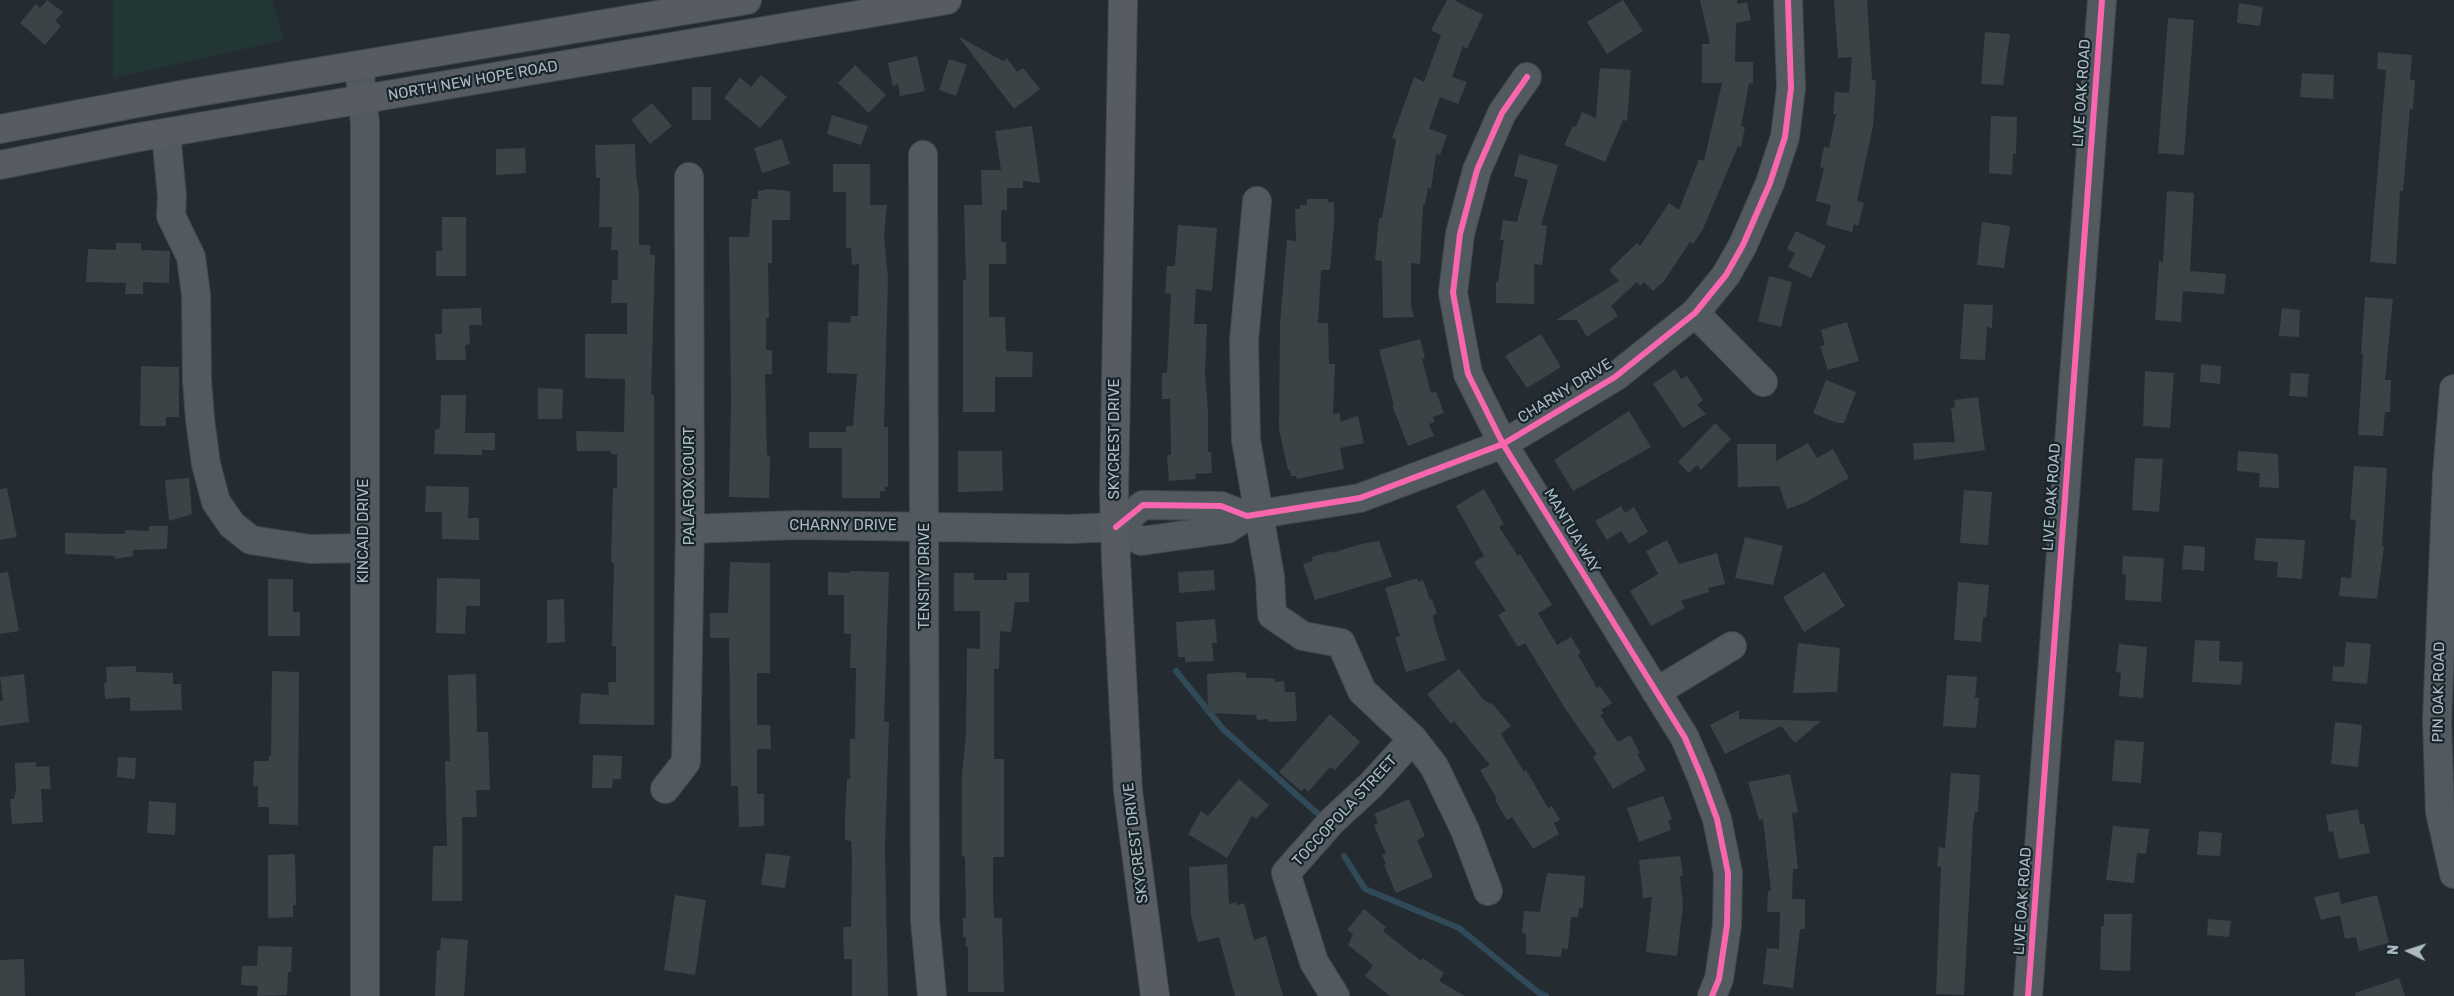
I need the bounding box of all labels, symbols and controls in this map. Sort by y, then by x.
street label: LIVE OAK ROAD [2069,39,2095,147]
street label: NORTH NEW HOPE ROAD [387,57,559,105]
street label: CHARNY DRIVE [1515,355,1615,427]
street label: SKYCREST DRIVE [1106,378,1124,500]
street label: PALAFOX COURT [681,427,699,545]
street label: LIVE OAK ROAD [2039,443,2065,551]
street label: KINCAID DRIVE [355,479,373,583]
street label: MANTUA WAY [1540,485,1604,577]
street label: CHARNY DRIVE [789,517,897,535]
street label: TENSITY DRIVE [916,523,934,629]
street label: PIN OAK ROAD [2429,642,2449,742]
street label: TOCCOPOLA STREET [1289,752,1401,870]
street label: SKYCREST DRIVE [1120,782,1152,904]
street label: LIVE OAK ROAD [2010,847,2036,955]
north arrow [2384,926,2434,976]
text: N [2385,944,2402,956]

